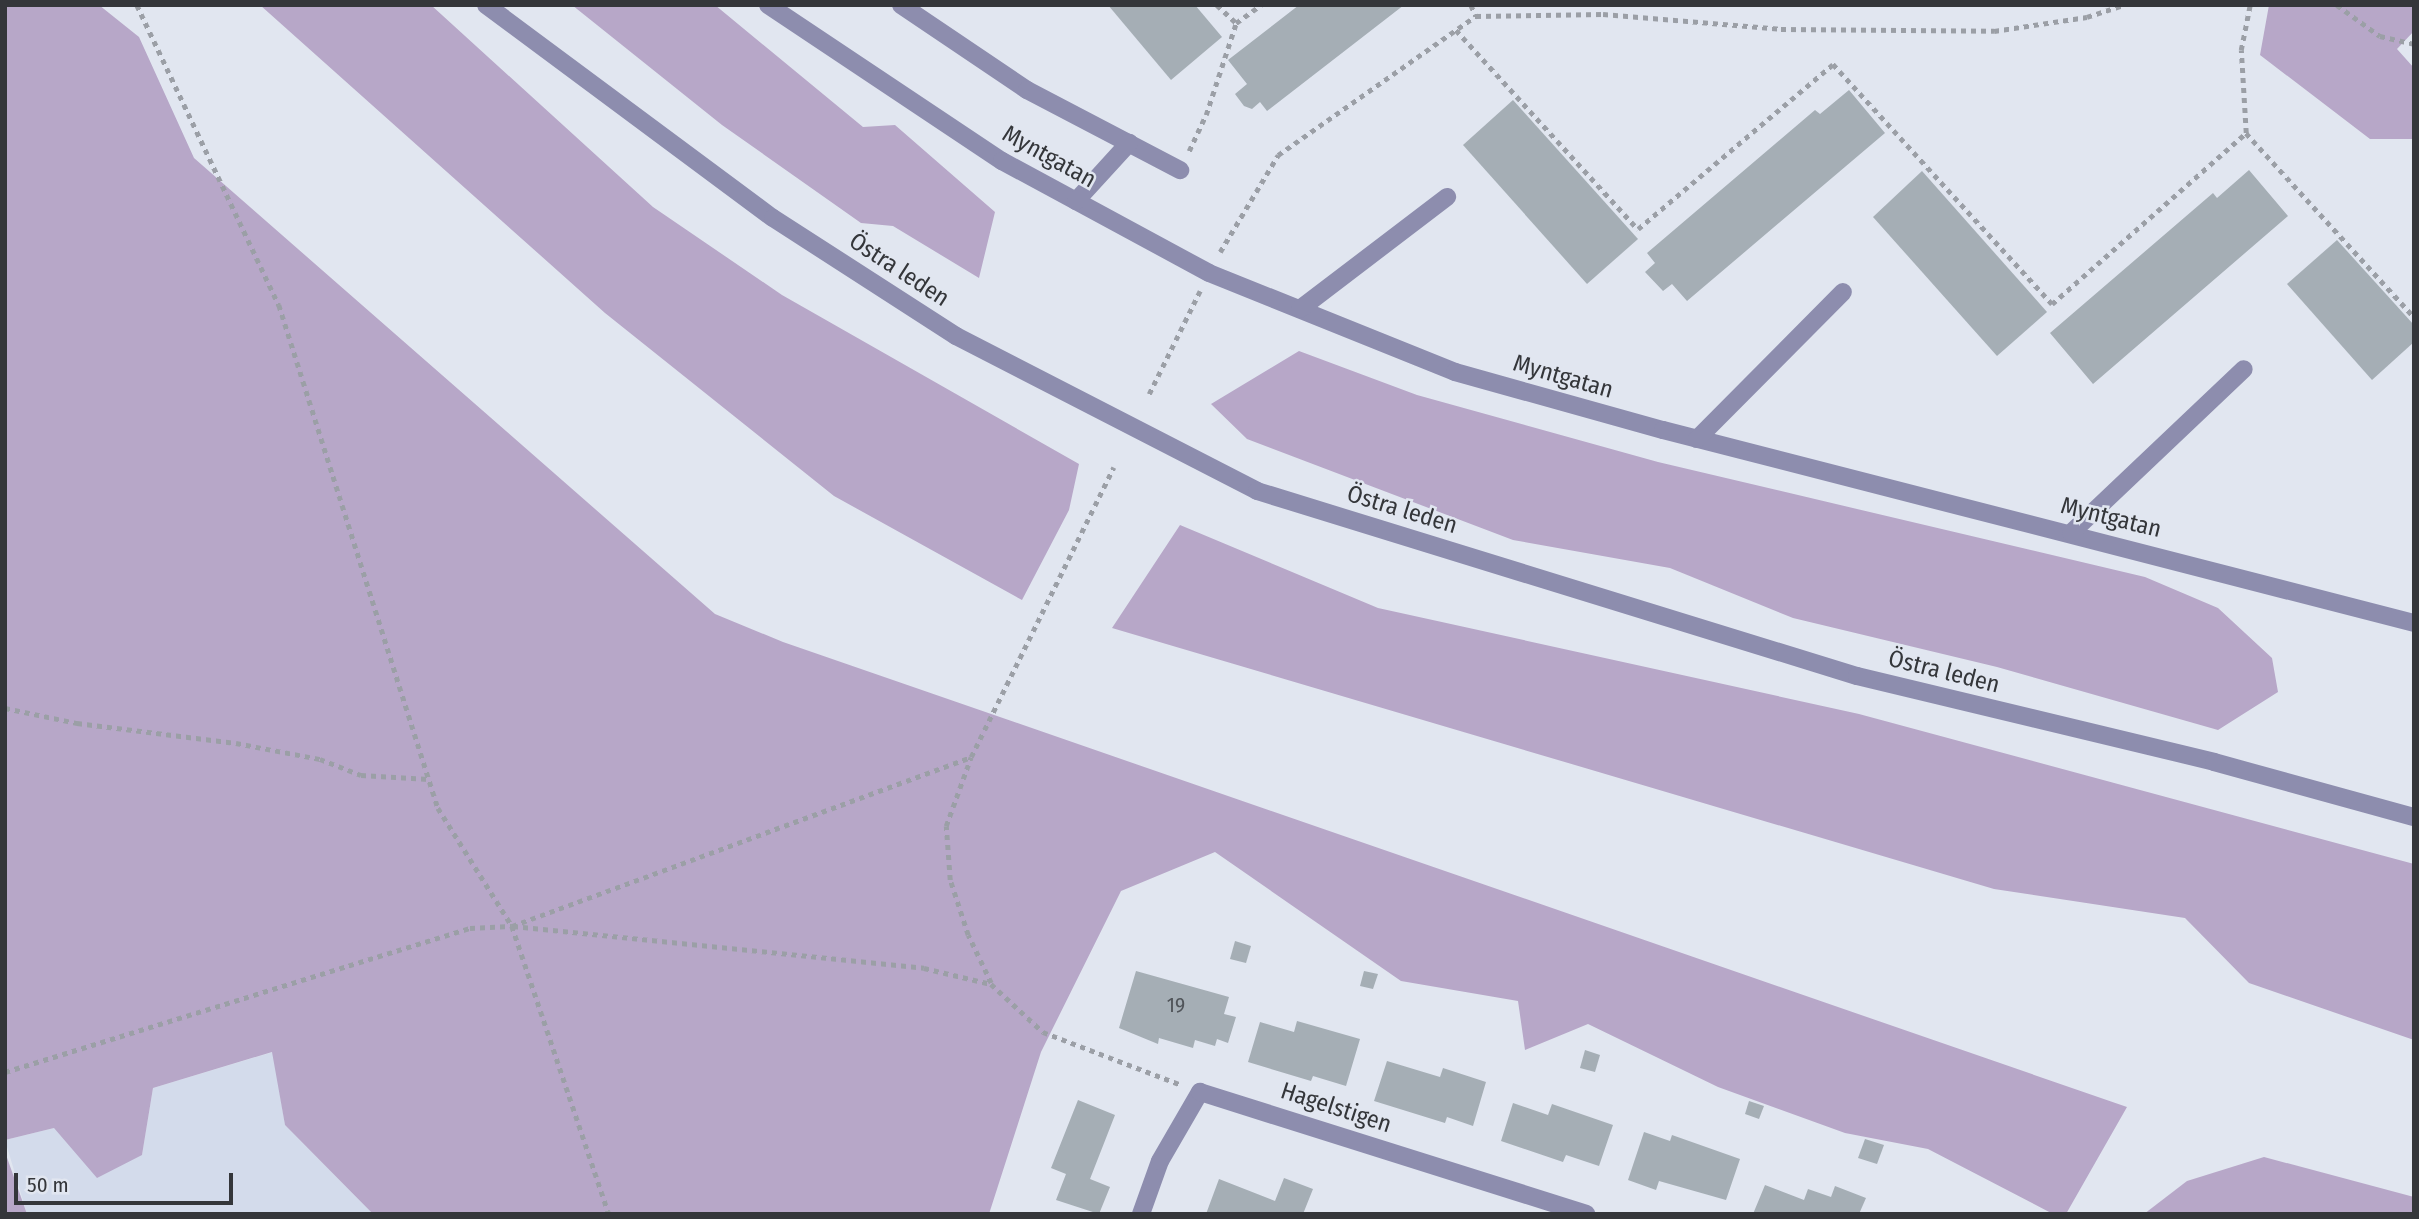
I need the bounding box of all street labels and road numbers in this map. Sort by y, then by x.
street label: Myntgatan [997,120,1101,194]
street label: Östra leden [844,227,954,313]
street label: Myntgatan [1510,349,1616,405]
street label: Östra leden [1343,480,1461,540]
street label: Myntgatan [2058,492,2164,544]
street label: Östra leden [1885,644,2003,700]
street label: Hagelstigen [1277,1077,1395,1139]

